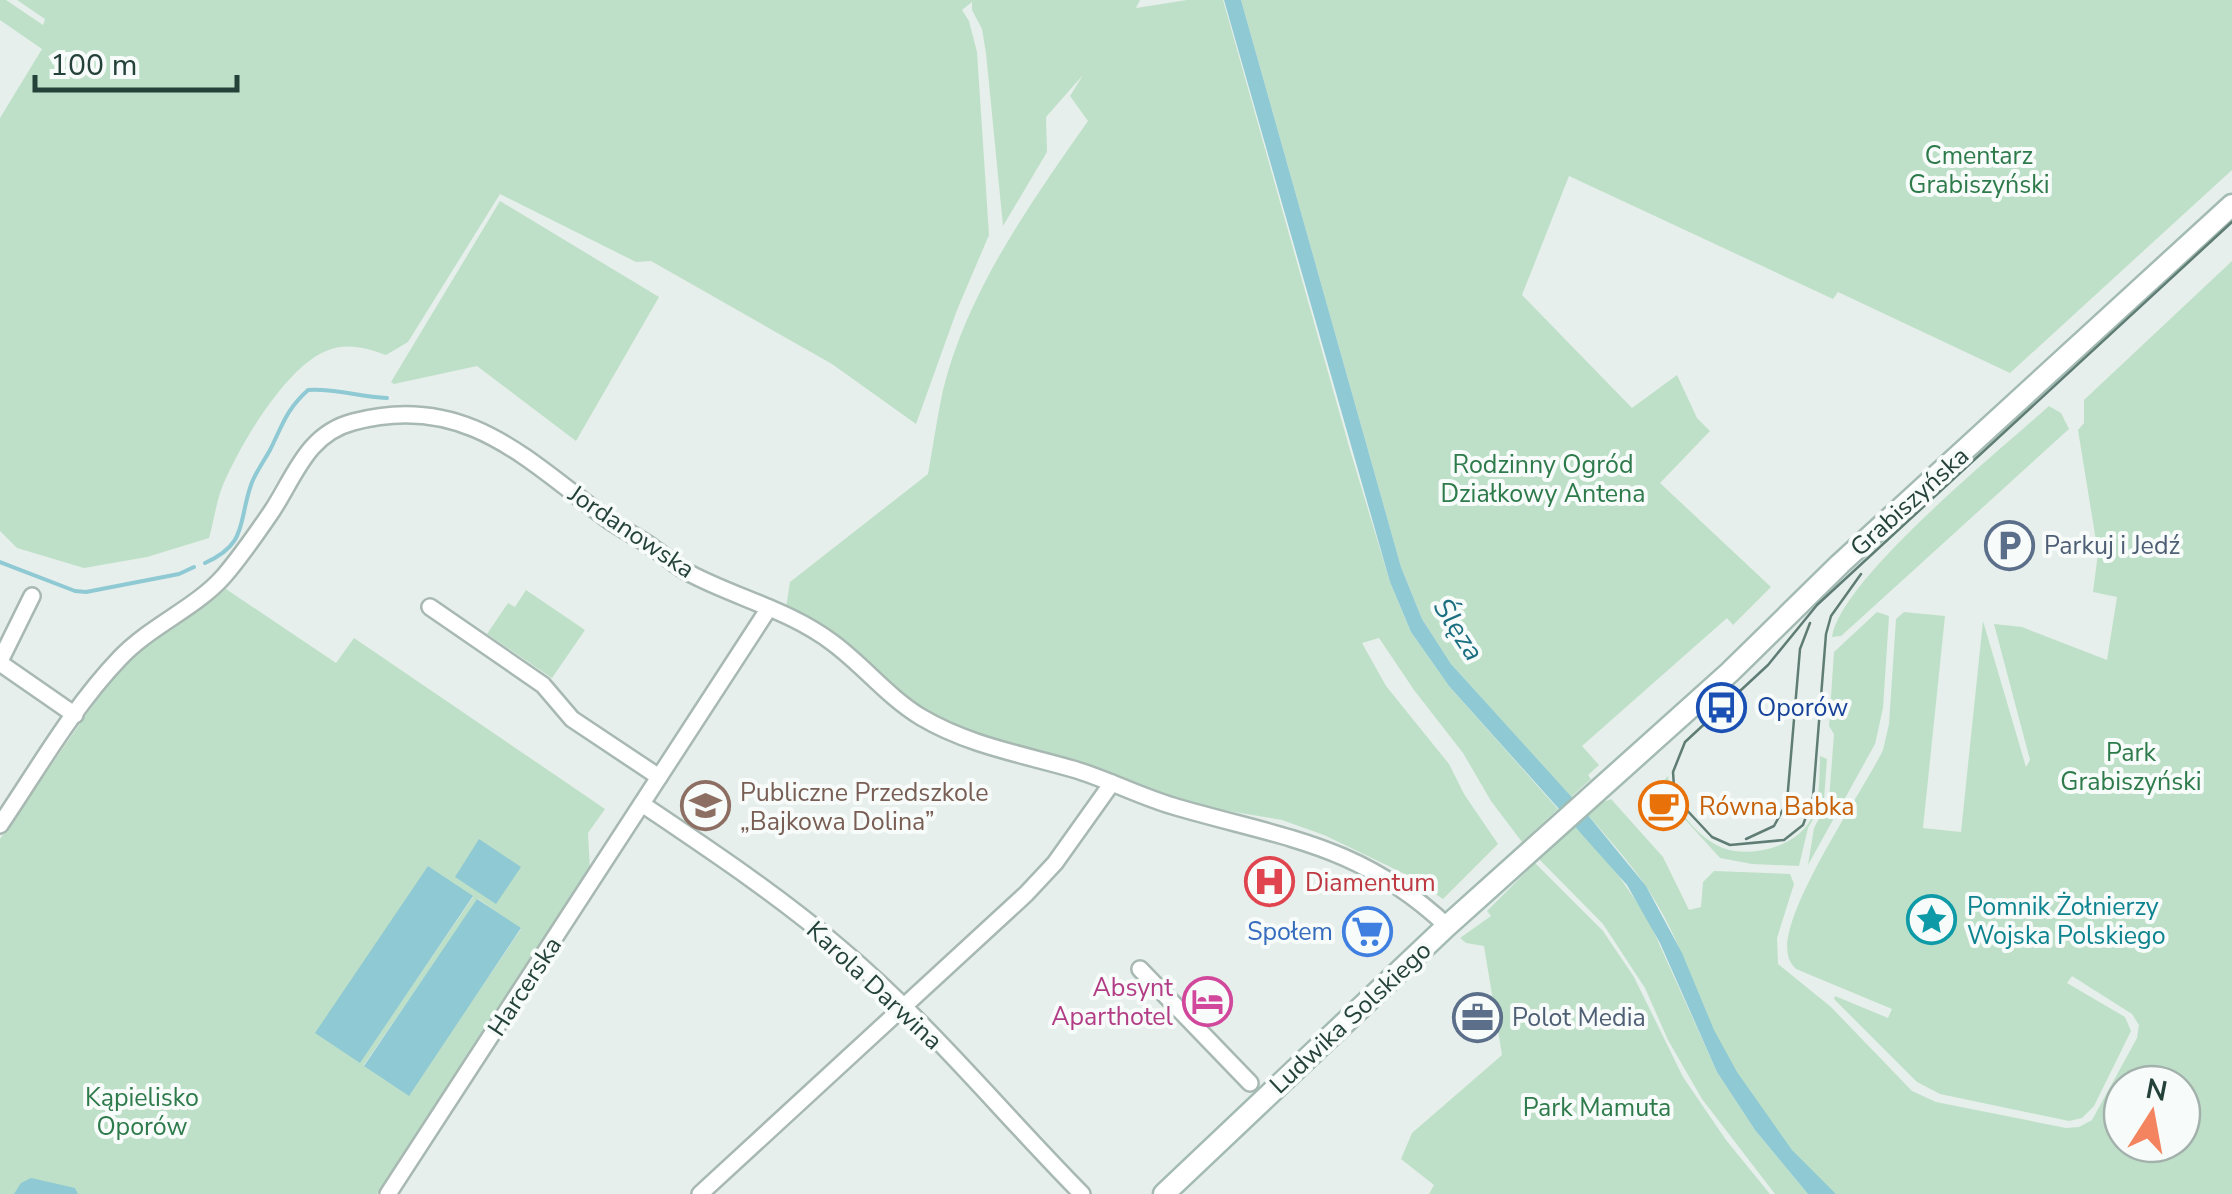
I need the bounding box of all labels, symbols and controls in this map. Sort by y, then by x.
scale bar [35,30,238,92]
text: 100 m [50,45,137,86]
park label: Cmentarz Grabiszyński [1908,139,2050,202]
street label: Grabiszyńska [1843,439,1976,564]
park label: Rodzinny Ogród Działkowy Antena [1440,448,1646,511]
street label: Jordanowska [561,477,701,586]
parking icon: Parkuj i Jedź [1983,519,2035,571]
place label: Parkuj i Jedź [2044,529,2180,563]
water label: Ślęza [1424,591,1493,668]
bus stop icon: Oporów [1696,681,1748,733]
place label: Oporów [1757,691,1848,725]
park label: Park Grabiszyński [2060,736,2202,799]
place label: Publiczne Przedszkole „Bajkowa Dolina” [740,776,988,839]
school or university icon: Publiczne Przedszkole „Bajkowa Dolina” [679,780,731,832]
cafe icon: Równa Babka [1638,780,1690,832]
place label: Równa Babka [1699,790,1854,824]
hospital icon: Diamentum [1244,856,1296,908]
place label: Diamentum [1305,866,1436,900]
place label: Pomnik Żołnierzy Wojska Polskiego [1967,890,2166,953]
place icon: Pomnik Żołnierzy Wojska Polskiego [1906,894,1958,946]
supermarket icon: Społem [1342,905,1394,957]
street label: Karola Darwina [799,914,950,1058]
place label: Społem [1247,915,1333,949]
street label: Harcerska [480,930,570,1043]
street label: Ludwika Solskiego [1262,934,1439,1102]
place label: Absynt Aparthotel [1051,971,1174,1034]
hotel icon: Absynt Aparthotel [1182,975,1234,1027]
office icon: Polot Media [1451,991,1503,1043]
place label: Polot Media [1512,1001,1646,1035]
north arrow [2102,1064,2202,1164]
text: N [2143,1070,2170,1111]
park label: Kąpielisko Oporów [85,1081,199,1144]
park label: Park Mamuta [1523,1091,1671,1125]

